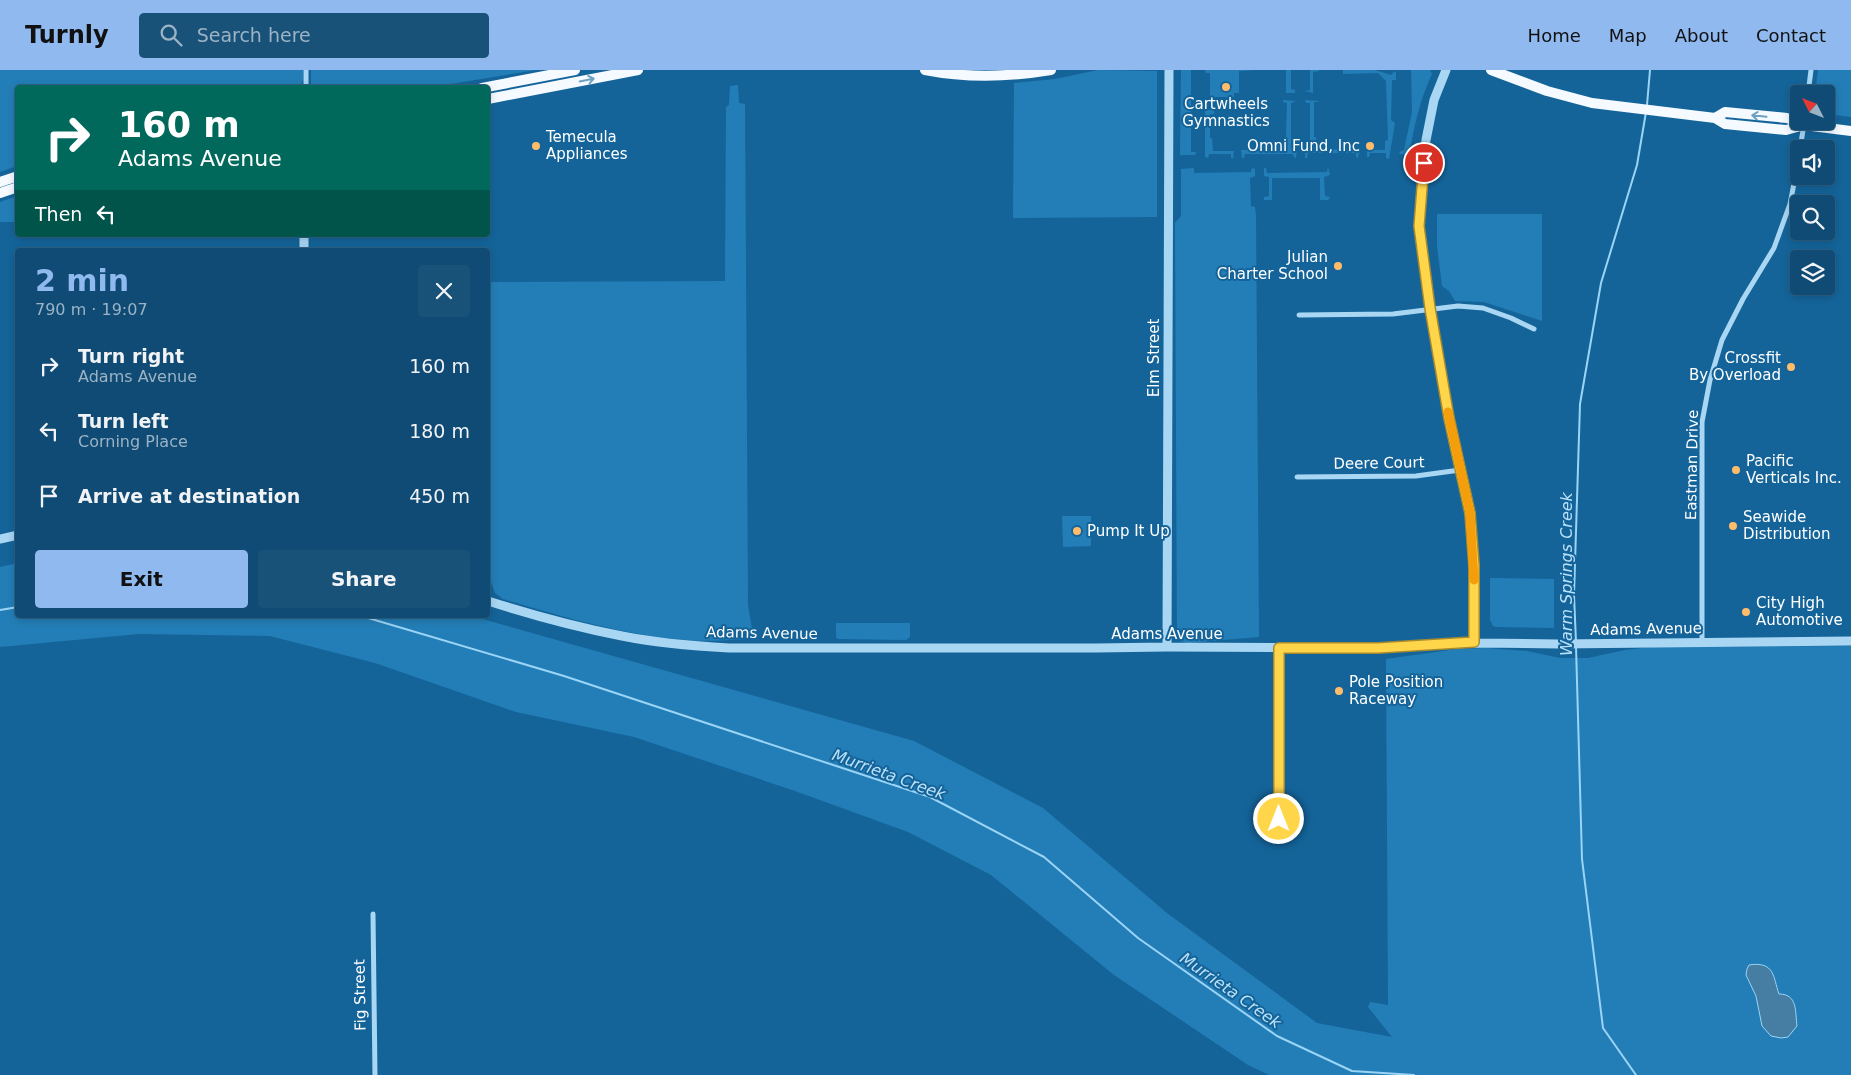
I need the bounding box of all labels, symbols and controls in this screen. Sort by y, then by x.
search box [139,13,489,58]
text: Turnly [25,21,109,49]
icon: search [157,21,185,49]
text: Search here [197,24,311,46]
text: Home [1528,25,1581,46]
text: Map [1609,25,1647,46]
text: About [1675,25,1728,46]
text: Contact [1756,25,1826,46]
one-way arrow [579,75,595,85]
marker: Cartwheels Gymnastics [1220,81,1232,93]
north arrow [1790,85,1835,130]
map controls [1790,85,1835,295]
place label: Cartwheels Gymnastics [1182,95,1270,130]
icon: right [35,105,100,170]
text: 160 m [118,105,240,145]
one-way arrow [1751,111,1767,121]
place label: Temecula Appliances [545,128,628,163]
place label: Omni Fund, Inc [1247,137,1360,155]
marker: Temecula Appliances [530,140,542,152]
marker: Omni Fund, Inc [1364,140,1376,152]
button: sound [1790,140,1835,185]
pin [1403,142,1445,184]
text: Adams Avenue [118,146,282,171]
icon: arrive [1410,149,1438,177]
button: search [1790,195,1835,240]
icon: left [92,200,120,228]
text: Then [35,203,82,225]
place label: Julian Charter School [1217,248,1328,283]
button: layers [1790,250,1835,295]
marker: Julian Charter School [1332,260,1344,272]
text: 2 min [35,263,129,298]
button: close [418,265,470,317]
text: 790 m · 19:07 [35,300,148,319]
street label: Elm Street [1145,319,1163,397]
text: Turn right [78,345,184,367]
place label: Crossfit By Overload [1689,349,1781,384]
icon: right [35,352,63,380]
text: 160 m [409,355,470,377]
marker: Crossfit By Overload [1785,361,1797,373]
text: Adams Avenue [78,367,197,386]
text: Turn left [78,410,169,432]
street label: Eastman Drive [1682,410,1702,520]
icon: left [35,417,63,445]
text: 180 m [409,420,470,442]
text: Corning Place [78,432,188,451]
place label: Pacific Verticals Inc. [1746,452,1842,487]
street label: Deere Court [1333,453,1425,473]
marker: Pacific Verticals Inc. [1730,464,1742,476]
icon: arrive [35,482,63,510]
text: Arrive at destination [78,485,300,507]
text: 450 m [409,485,470,507]
water label: Warm Springs Creek [1557,491,1576,656]
place label: Seawide Distribution [1743,508,1831,543]
marker: Seawide Distribution [1727,520,1739,532]
place label: Pump It Up [1087,522,1170,540]
marker: Pump It Up [1071,525,1083,537]
button: Exit [35,550,248,608]
button: Share [258,550,470,608]
place label: City High Automotive [1756,594,1843,629]
marker: City High Automotive [1740,606,1752,618]
street label: Adams Avenue [1590,619,1702,639]
street label: Adams Avenue [706,623,818,643]
street label: Adams Avenue [1111,625,1223,643]
place label: Pole Position Raceway [1349,673,1443,708]
marker: Pole Position Raceway [1333,685,1345,697]
water label: Murrieta Creek [830,745,949,804]
position arrow [1252,792,1304,844]
water label: Murrieta Creek [1176,948,1286,1033]
street label: Fig Street [350,959,370,1031]

